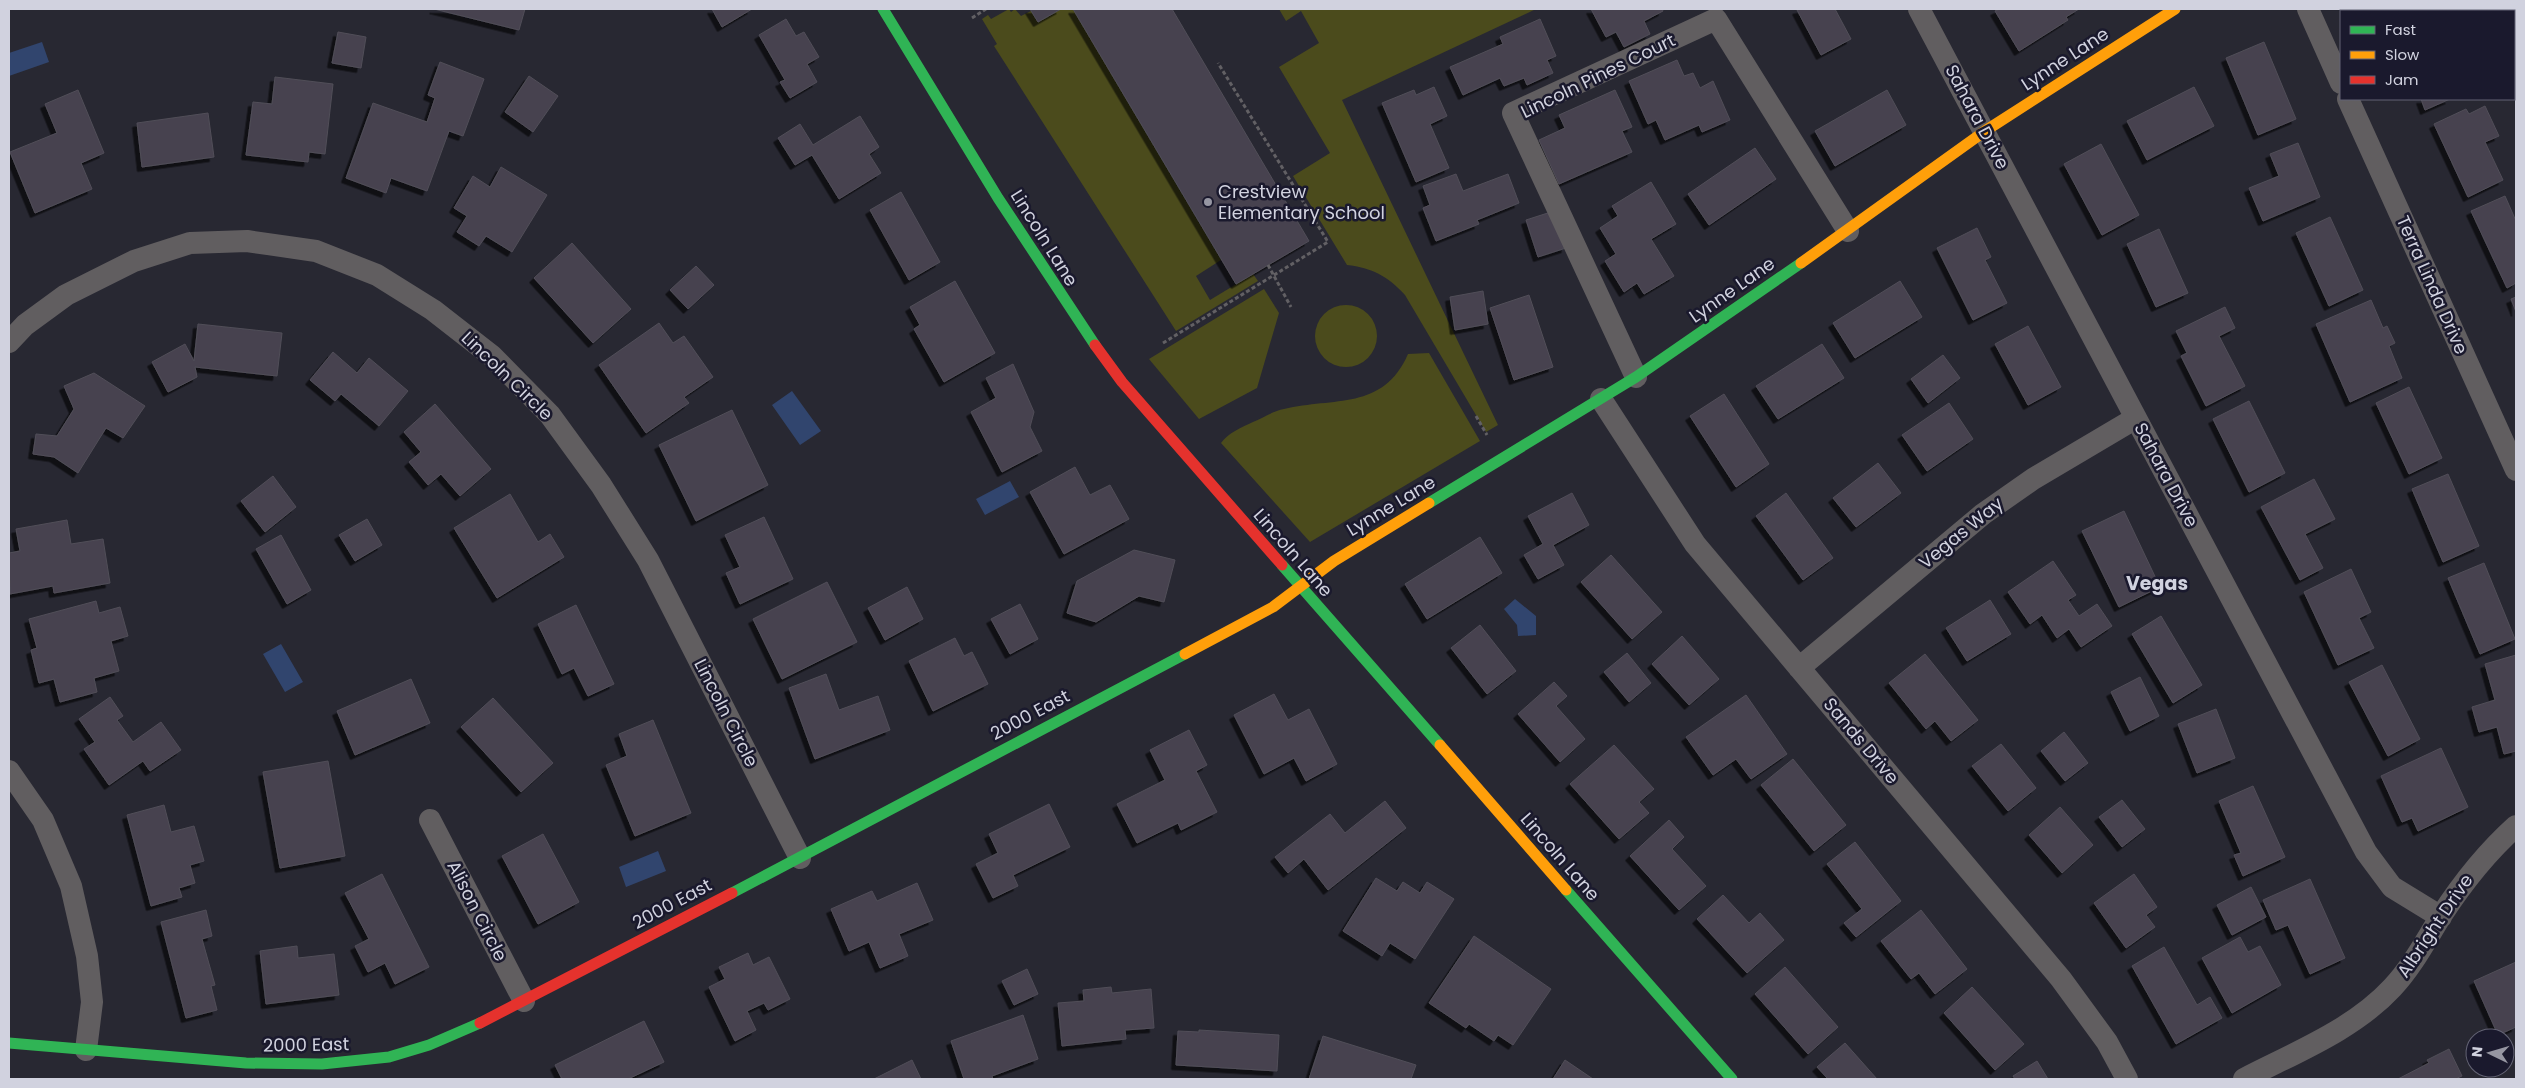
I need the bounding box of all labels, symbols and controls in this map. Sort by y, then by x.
legend [2340,10,2515,100]
text: Fast [2385,19,2416,40]
street label: Lynne Lane [2016,21,2113,96]
street label: Lincoln Pines Court [1516,27,1679,124]
text: Slow [2385,44,2420,65]
street label: Sahara Drive [1939,60,2016,174]
text: Jam [2385,69,2419,90]
place label: Crestview Elementary School [1218,179,1385,225]
street label: Lincoln Lane [1005,185,1084,291]
marker: Crestview Elementary School [1202,196,1214,208]
street label: Terra Linda Drive [2391,212,2474,358]
street label: Lynne Lane [1684,251,1780,328]
street label: Lincoln Circle [456,325,559,426]
street label: Sahara Drive [2128,418,2205,532]
street label: Lynne Lane [1342,469,1440,542]
street label: Vegas Way [1913,491,2008,574]
street label: Lincoln Lane [1248,503,1339,602]
district label: Vegas [2126,570,2188,597]
street label: Lincoln Circle [688,654,764,771]
street label: 2000 East [986,683,1074,746]
street label: Sands Drive [1818,692,1905,789]
street label: Lincoln Lane [1515,807,1606,906]
street label: Alison Circle [441,856,514,965]
street label: Albright Drive [2391,869,2479,982]
street label: 2000 East [628,872,716,935]
north arrow [2465,1028,2515,1078]
street label: 2000 East [263,1031,349,1058]
text: N [2467,1046,2487,1058]

